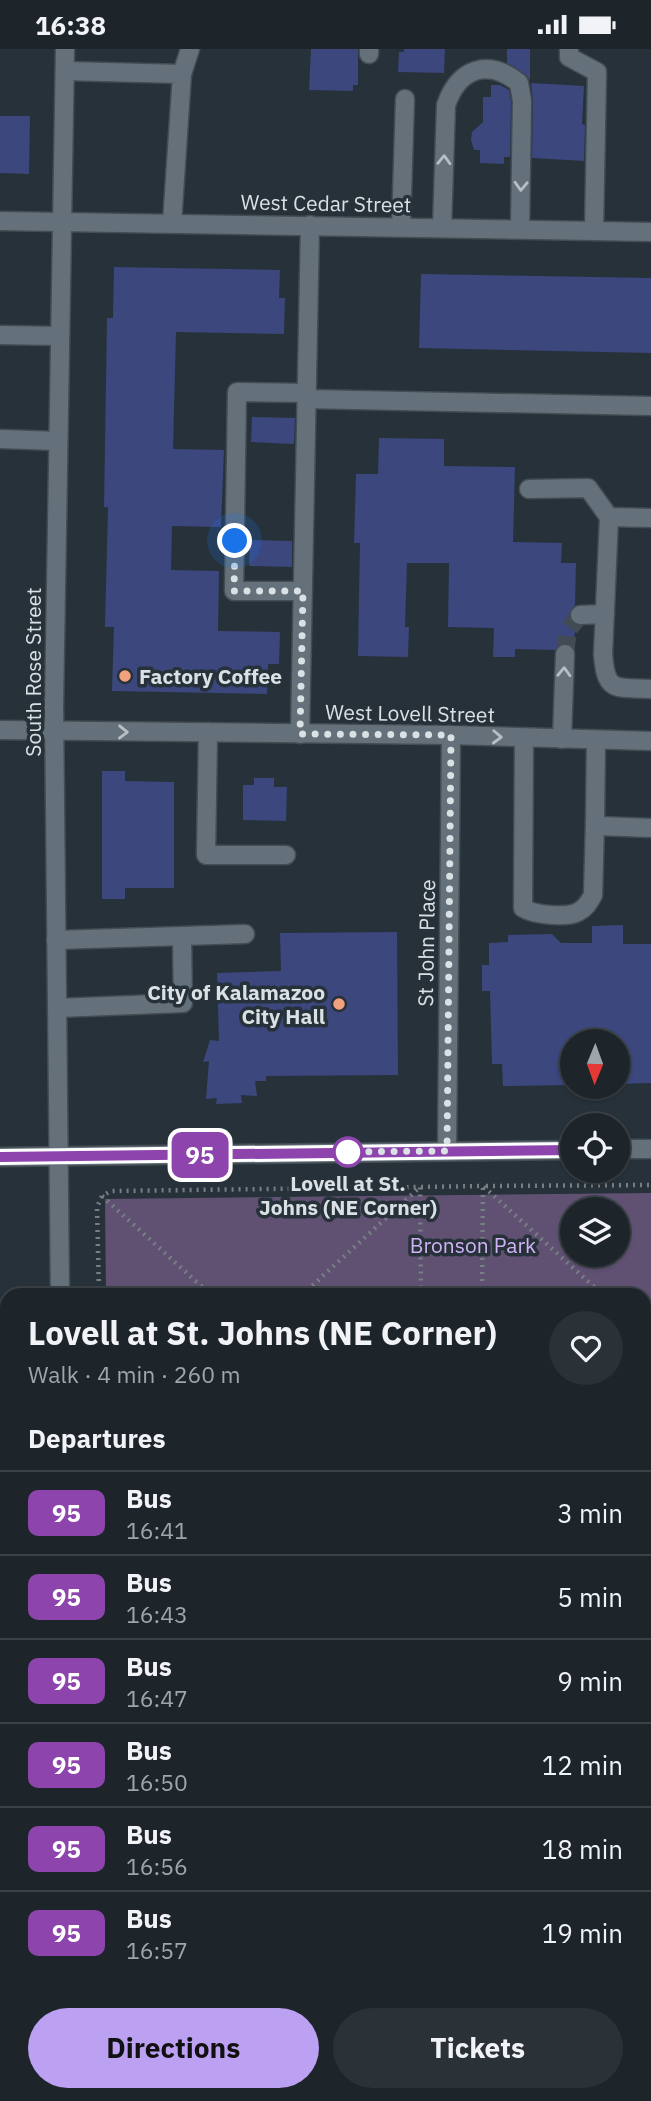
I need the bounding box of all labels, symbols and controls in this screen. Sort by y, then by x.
text: 16:38 [35,8,106,42]
one-way arrow [437,154,452,165]
one-way arrow [513,180,528,191]
street label: West Cedar Street [240,188,412,218]
your location [217,523,252,558]
street label: South Rose Street [19,587,47,757]
place label: Factory Coffee [139,662,282,690]
one-way arrow [557,666,572,677]
marker: Factory Coffee [117,668,133,684]
street label: West Lovell Street [325,698,495,728]
one-way arrow [118,724,128,740]
one-way arrow [492,729,503,744]
street label: St John Place [411,879,441,1007]
place label: City of Kalamazoo City Hall [147,978,325,1030]
marker: City of Kalamazoo City Hall [331,996,347,1012]
north arrow [560,1029,630,1099]
map controls [560,1029,630,1267]
button: locate [560,1113,630,1183]
line badge: 95 [168,1132,232,1178]
marker: Lovell at St. Johns (NE Corner) [333,1137,363,1167]
text: 95 [186,1139,214,1171]
place label: Lovell at St. Johns (NE Corner) [259,1169,437,1221]
button: layers [560,1197,630,1267]
park label: Bronson Park [410,1231,536,1259]
text: Lovell at St. Johns (NE Corner) [28,1311,497,1354]
button: heart [549,1311,623,1385]
text: Walk · 4 min · 260 m [28,1359,241,1389]
text: Departures [28,1421,166,1455]
text: Bus [126,1481,172,1515]
text: 3 min [557,1496,623,1530]
text: 95 [52,1497,81,1529]
text: 16:41 [126,1515,188,1545]
text: Bus [126,1565,172,1599]
text: 5 min [557,1580,623,1614]
text: 95 [52,1581,81,1613]
text: 16:43 [126,1599,188,1629]
text: Bus [126,1649,172,1683]
text: 9 min [557,1664,623,1698]
text: 95 [52,1665,81,1697]
text: 16:47 [126,1683,188,1713]
text: Bus [126,1733,172,1767]
text: 12 min [542,1748,623,1782]
text: 95 [52,1749,81,1781]
text: 16:50 [126,1767,188,1797]
text: Bus [126,1817,172,1851]
text: 18 min [542,1832,623,1866]
text: 95 [52,1833,81,1865]
text: 16:56 [126,1851,188,1881]
text: Bus [126,1901,172,1935]
text: 19 min [542,1916,623,1950]
text: 95 [52,1917,81,1949]
text: 16:57 [126,1935,188,1965]
button: Directions [28,2008,319,2088]
button: Tickets [333,2008,623,2088]

